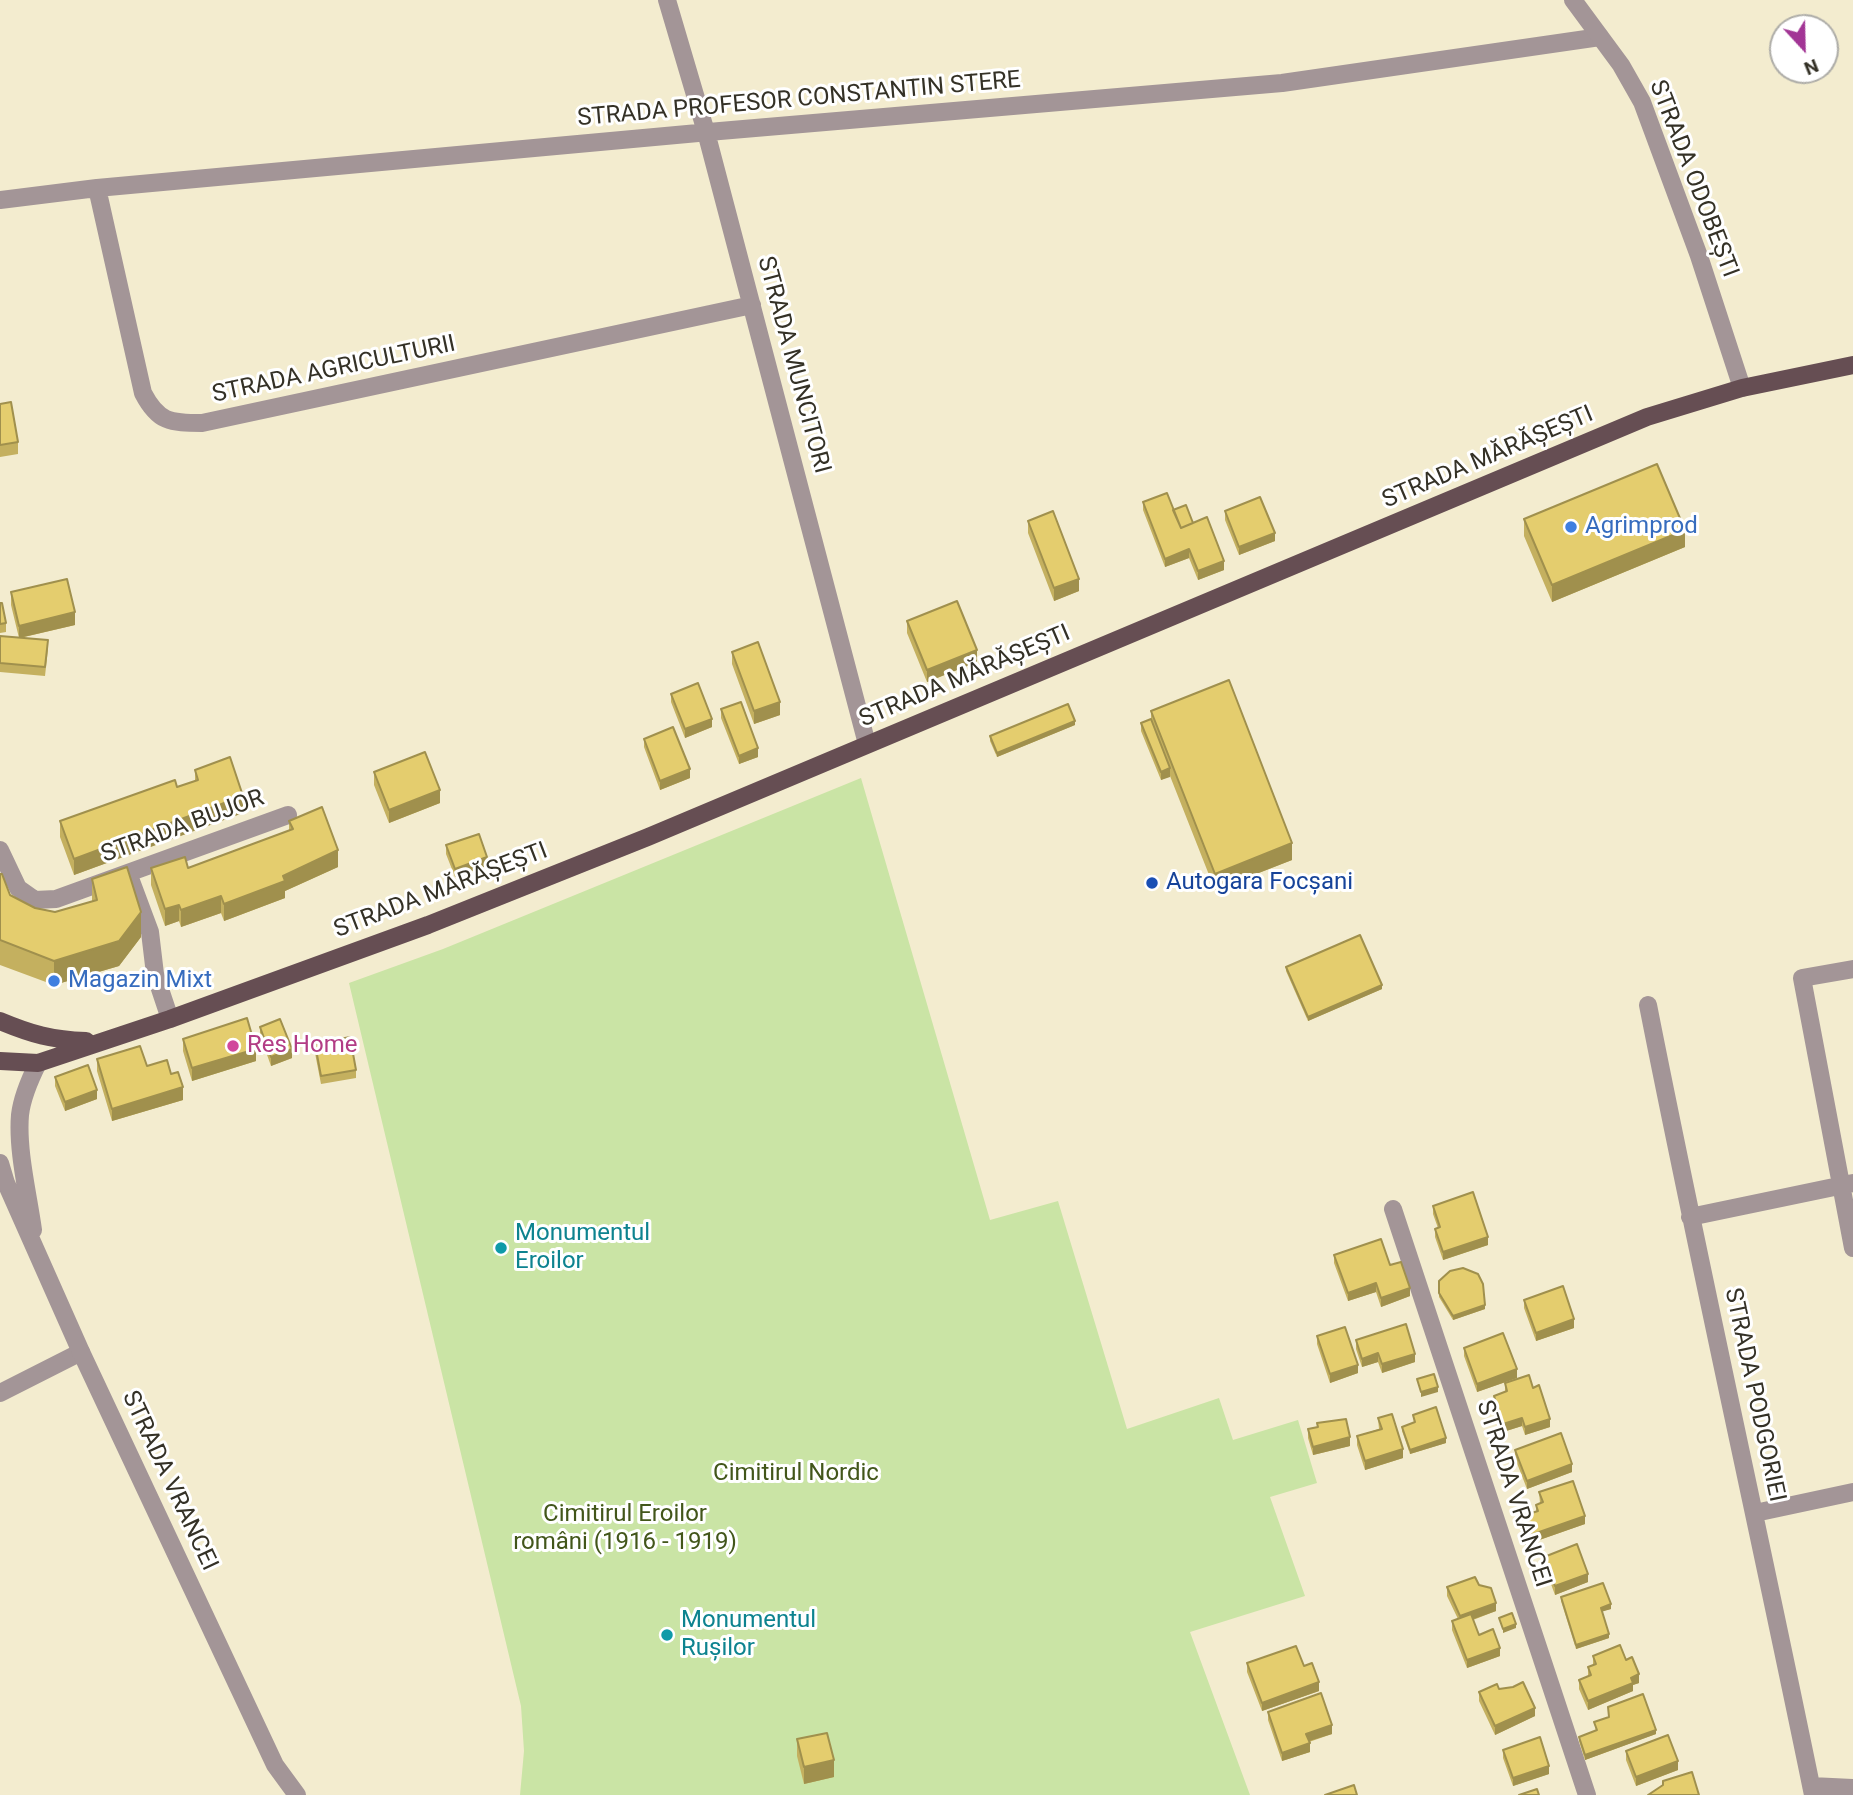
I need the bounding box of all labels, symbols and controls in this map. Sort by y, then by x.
north arrow [1769,14,1839,84]
text: N [1801,54,1822,80]
street label: STRADA PROFESOR CONSTANTIN STERE [576,66,1022,134]
street label: STRADA ODOBEȘTI [1642,76,1744,282]
street label: STRADA MUNCITORI [750,253,836,477]
street label: STRADA AGRICULTURII [210,330,458,410]
street label: STRADA MĂRĂȘEȘTI [1378,401,1598,515]
place label: Agrimprod [1585,513,1698,541]
marker: Agrimprod [1563,519,1579,535]
street label: STRADA MĂRĂȘEȘTI [855,620,1075,734]
street label: STRADA BUJOR [98,784,268,870]
street label: STRADA MĂRĂȘEȘTI [330,837,552,945]
place label: Autogara Focșani [1166,869,1353,897]
marker: Autogara Focșani [1144,875,1160,891]
place label: Magazin Mixt [68,967,212,995]
marker: Magazin Mixt [46,973,62,989]
place label: Res Home [247,1032,357,1060]
marker: Res Home [225,1038,241,1054]
place label: Monumentul Eroilor [515,1220,650,1276]
marker: Monumentul Eroilor [493,1240,509,1256]
street label: STRADA PODGORIEI [1717,1285,1791,1505]
street label: STRADA VRANCEI [115,1387,223,1575]
street label: STRADA VRANCEI [1469,1397,1557,1591]
park label: Cimitirul Nordic [713,1460,879,1488]
park label: Cimitirul Eroilor români (1916 - 1919) [513,1501,737,1557]
place label: Monumentul Rușilor [681,1607,816,1663]
marker: Monumentul Rușilor [659,1627,675,1643]

